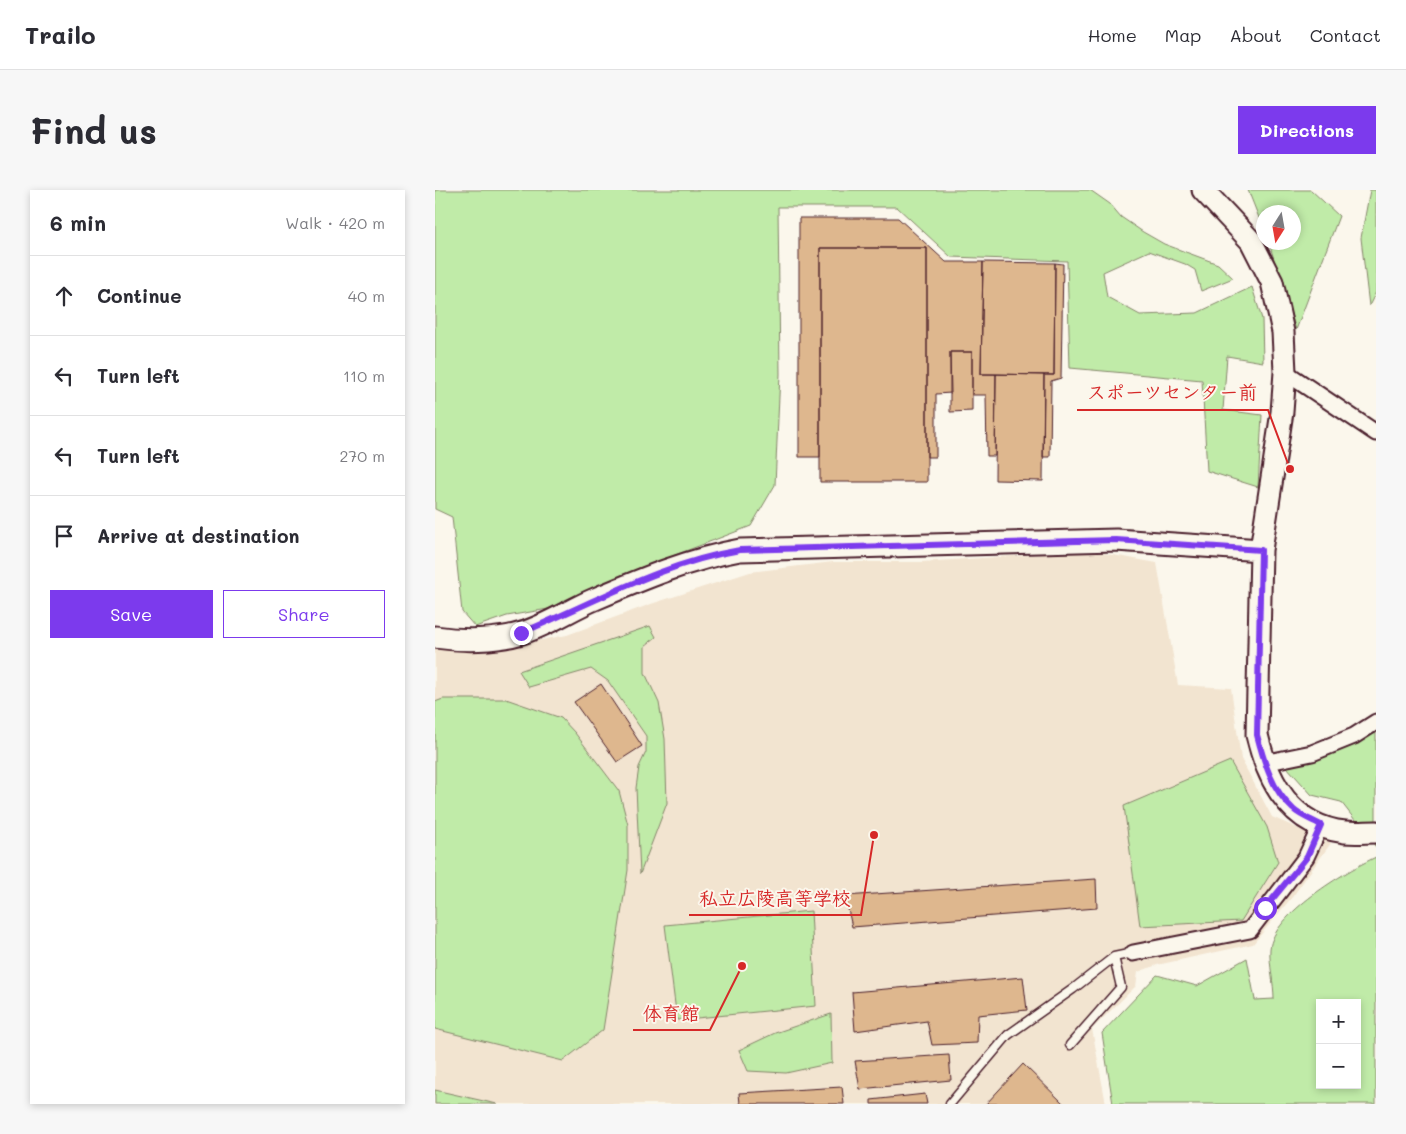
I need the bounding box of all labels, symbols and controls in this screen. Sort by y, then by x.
text: Trailo [25,19,96,50]
text: Home [1088,23,1137,47]
text: Map [1165,23,1201,47]
text: About [1229,23,1282,47]
text: Contact [1310,23,1381,47]
button: Directions [1238,106,1376,154]
text: Find us [30,107,157,153]
north arrow [1256,205,1301,250]
text: 6 min [50,209,106,236]
text: Walk · 420 m [285,212,385,233]
icon: ahead [50,282,78,310]
text: Continue [97,283,182,308]
text: 40 m [348,285,385,306]
icon: left [50,362,78,390]
text: Turn left [97,363,180,388]
text: 110 m [343,365,385,386]
callout: スポーツセンター前 [1077,376,1268,410]
text: スポーツセンター前 [1087,379,1257,404]
icon: left [50,442,78,470]
text: Turn left [97,443,180,468]
text: 270 m [339,445,385,466]
icon: arrive [50,522,78,550]
text: Arrive at destination [97,523,300,548]
button: Save [50,590,213,638]
button: Share [223,590,385,638]
route end [510,622,533,645]
callout: 私立広陵高等学校 [689,881,861,915]
text: 私立広陵高等学校 [699,885,851,910]
route start [1254,897,1277,920]
callout: 体育館 [633,996,710,1030]
map controls [1316,999,1361,1089]
button: + [1316,999,1361,1044]
text: 体育館 [642,1000,700,1025]
button: − [1316,1044,1361,1089]

